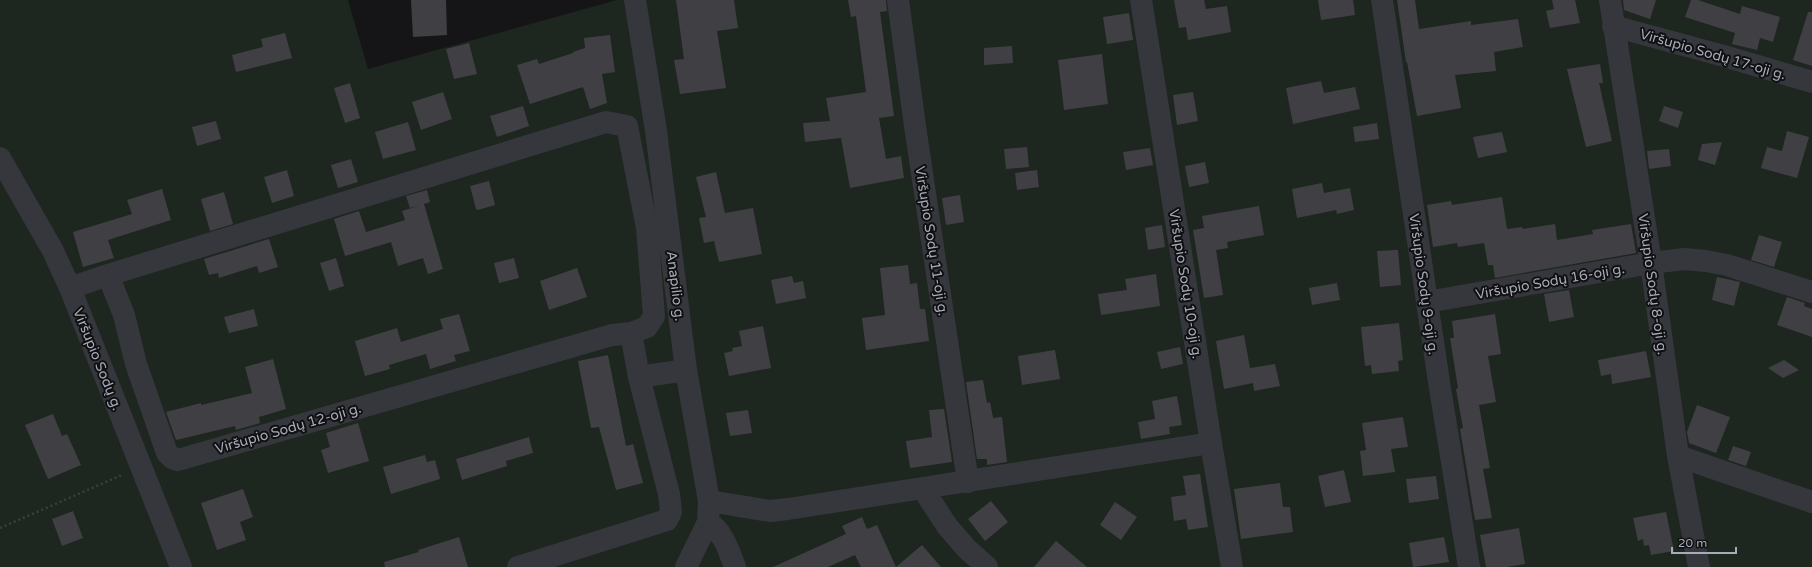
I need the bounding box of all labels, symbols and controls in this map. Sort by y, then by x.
street label: Viršupio Sodų 17-oji g. [1638,26,1788,83]
street label: Viršupio Sodų 11-oji g. [911,165,952,317]
street label: Viršupio Sodų 10-oji g. [1165,208,1206,360]
street label: Viršupio Sodų 9-oji g. [1405,212,1442,356]
street label: Viršupio Sodų 8-oji g. [1634,212,1671,356]
street label: Anapilio g. [663,250,688,322]
street label: Viršupio Sodų 16-oji g. [1474,260,1626,303]
street label: Viršupio Sodų g. [69,306,126,413]
street label: Viršupio Sodų 12-oji g. [213,399,363,457]
scale bar [1672,529,1736,555]
text: 20 m [1678,536,1707,550]

